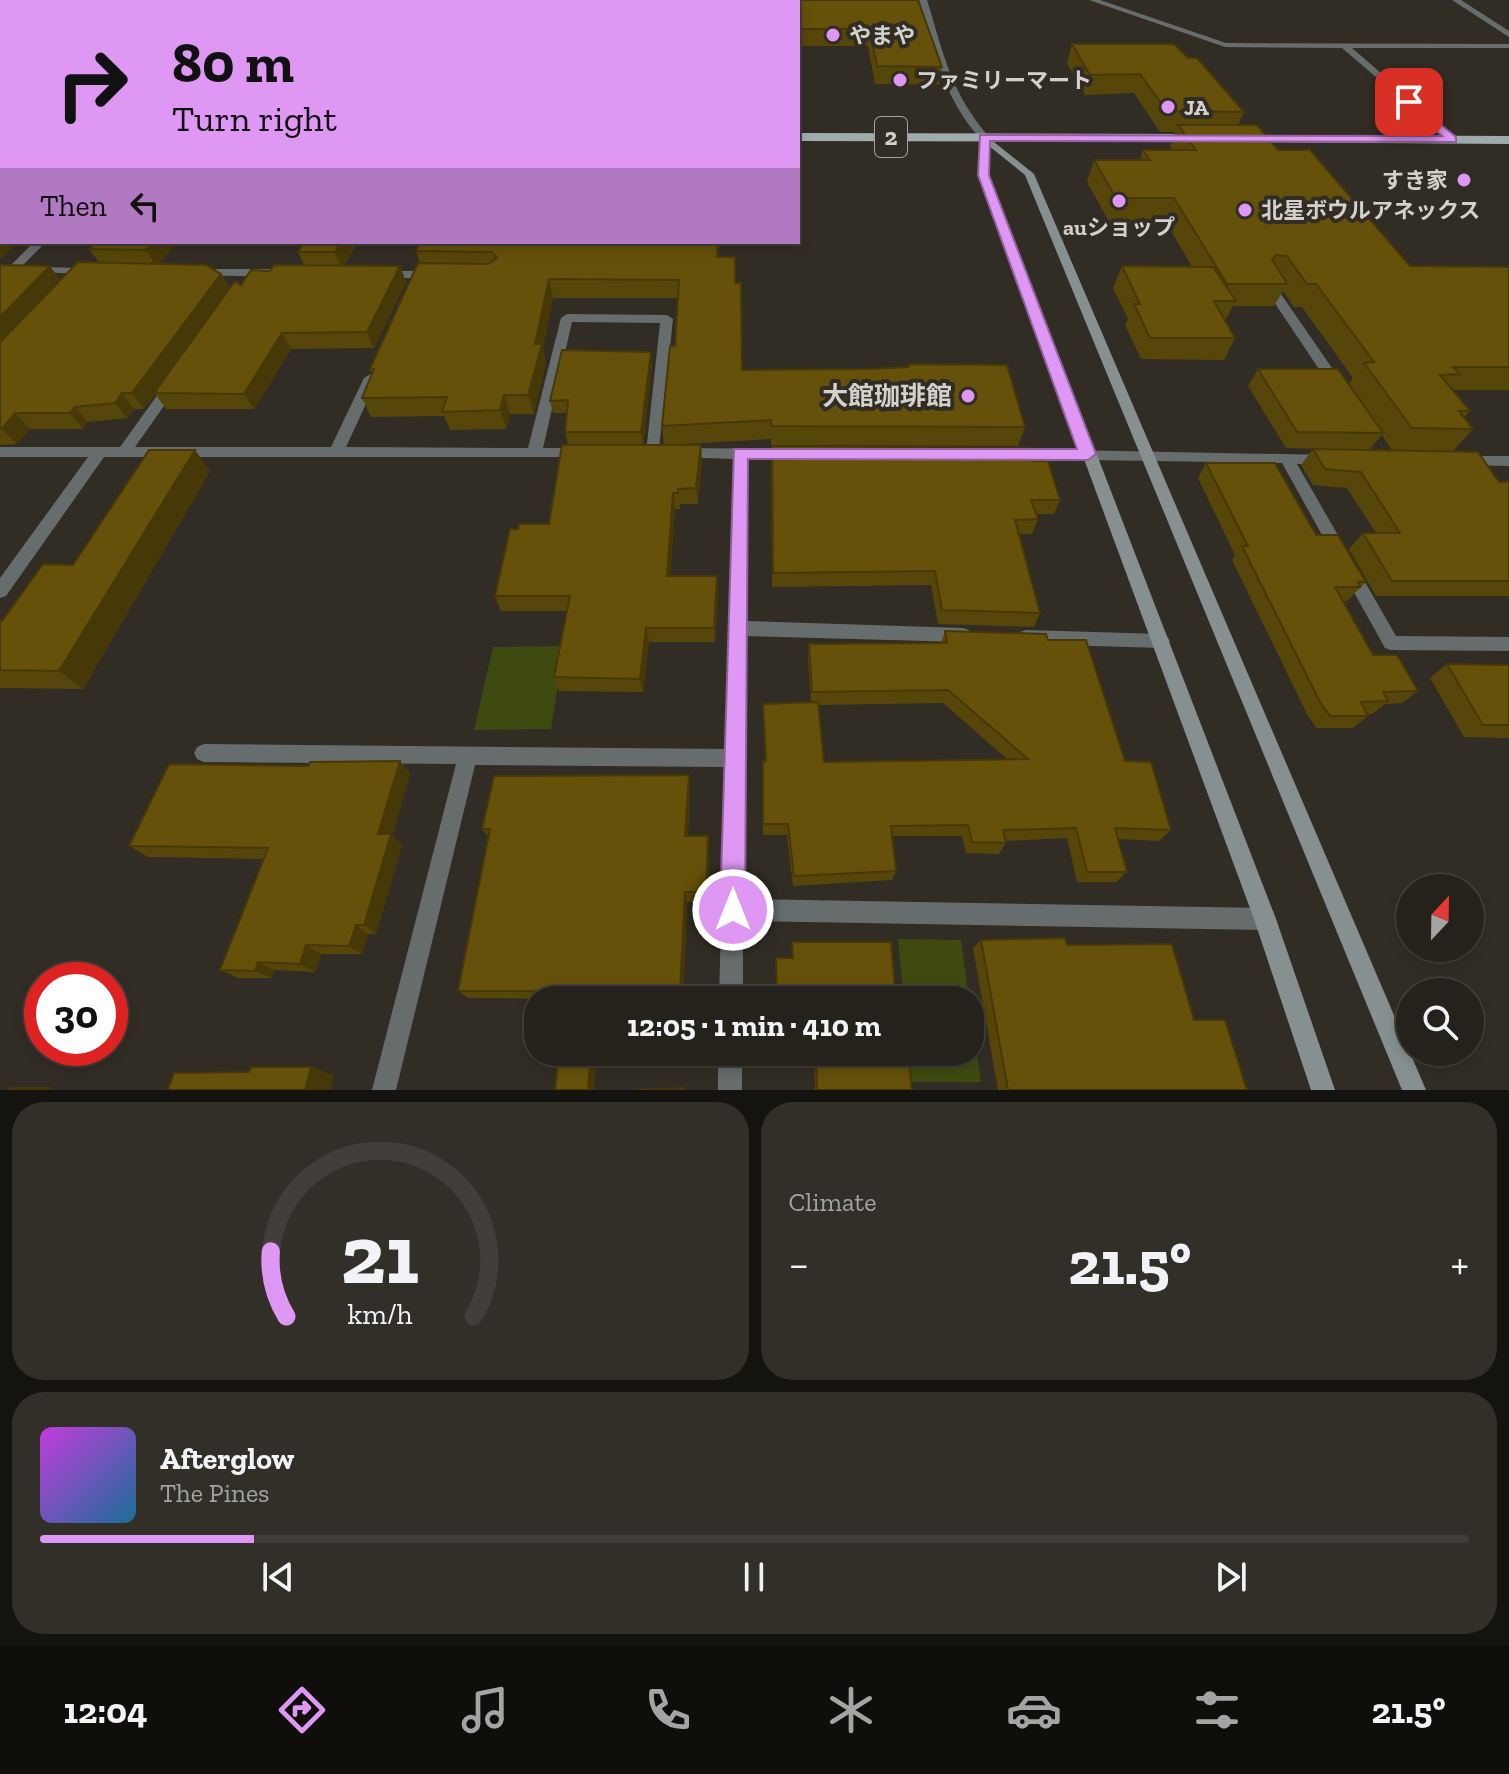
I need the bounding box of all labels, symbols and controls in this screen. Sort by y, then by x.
place label: やまや [849,22,915,49]
marker: やまや [824,26,842,44]
text: 80 m [172,29,294,96]
icon: right [40,32,144,136]
place label: ファミリーマート [916,67,1092,94]
pin [1375,68,1443,136]
marker: ファミリーマート [891,71,909,89]
icon: arrive [1387,80,1431,124]
place label: JA [1184,94,1210,121]
text: Turn right [172,97,337,140]
marker: JA [1159,98,1177,116]
road number: 2 [875,117,907,157]
place label: すき家 [1382,167,1448,194]
marker: すき家 [1455,171,1473,189]
icon: left [123,184,167,228]
text: Then [40,188,107,224]
marker: auショップ [1110,192,1128,210]
place label: 北星ボウルアネックス [1261,197,1480,224]
marker: 北星ボウルアネックス [1236,201,1254,219]
place label: auショップ [1063,214,1175,241]
place label: 大館珈琲館 [822,380,952,412]
marker: 大館珈琲館 [959,387,977,405]
position arrow [691,868,775,952]
north arrow [1396,874,1484,962]
map controls [1396,874,1484,1066]
speed limit sign: 30 [24,962,128,1066]
button: search [1396,978,1484,1066]
text: 12:05 · 1 min · 410 m [627,1008,881,1044]
text: Climate [789,1186,876,1218]
text: 21 [341,1204,419,1304]
text: 21.5° [1068,1227,1191,1299]
text: − [789,1237,809,1290]
text: + [1450,1237,1469,1290]
text: km/h [348,1297,413,1331]
text: Afterglow [160,1441,294,1477]
text: The Pines [160,1477,270,1509]
icon: previous [256,1555,300,1599]
icon: pause [732,1555,776,1599]
icon: next [1209,1555,1253,1599]
icon: directions [274,1682,330,1738]
icon: music [457,1682,513,1738]
icon: phone [640,1682,696,1738]
icon: climate [823,1682,879,1738]
icon: car [1006,1682,1062,1738]
icon: filters [1189,1682,1245,1738]
text: 12:04 [63,1689,147,1732]
text: 21.5° [1372,1689,1445,1732]

